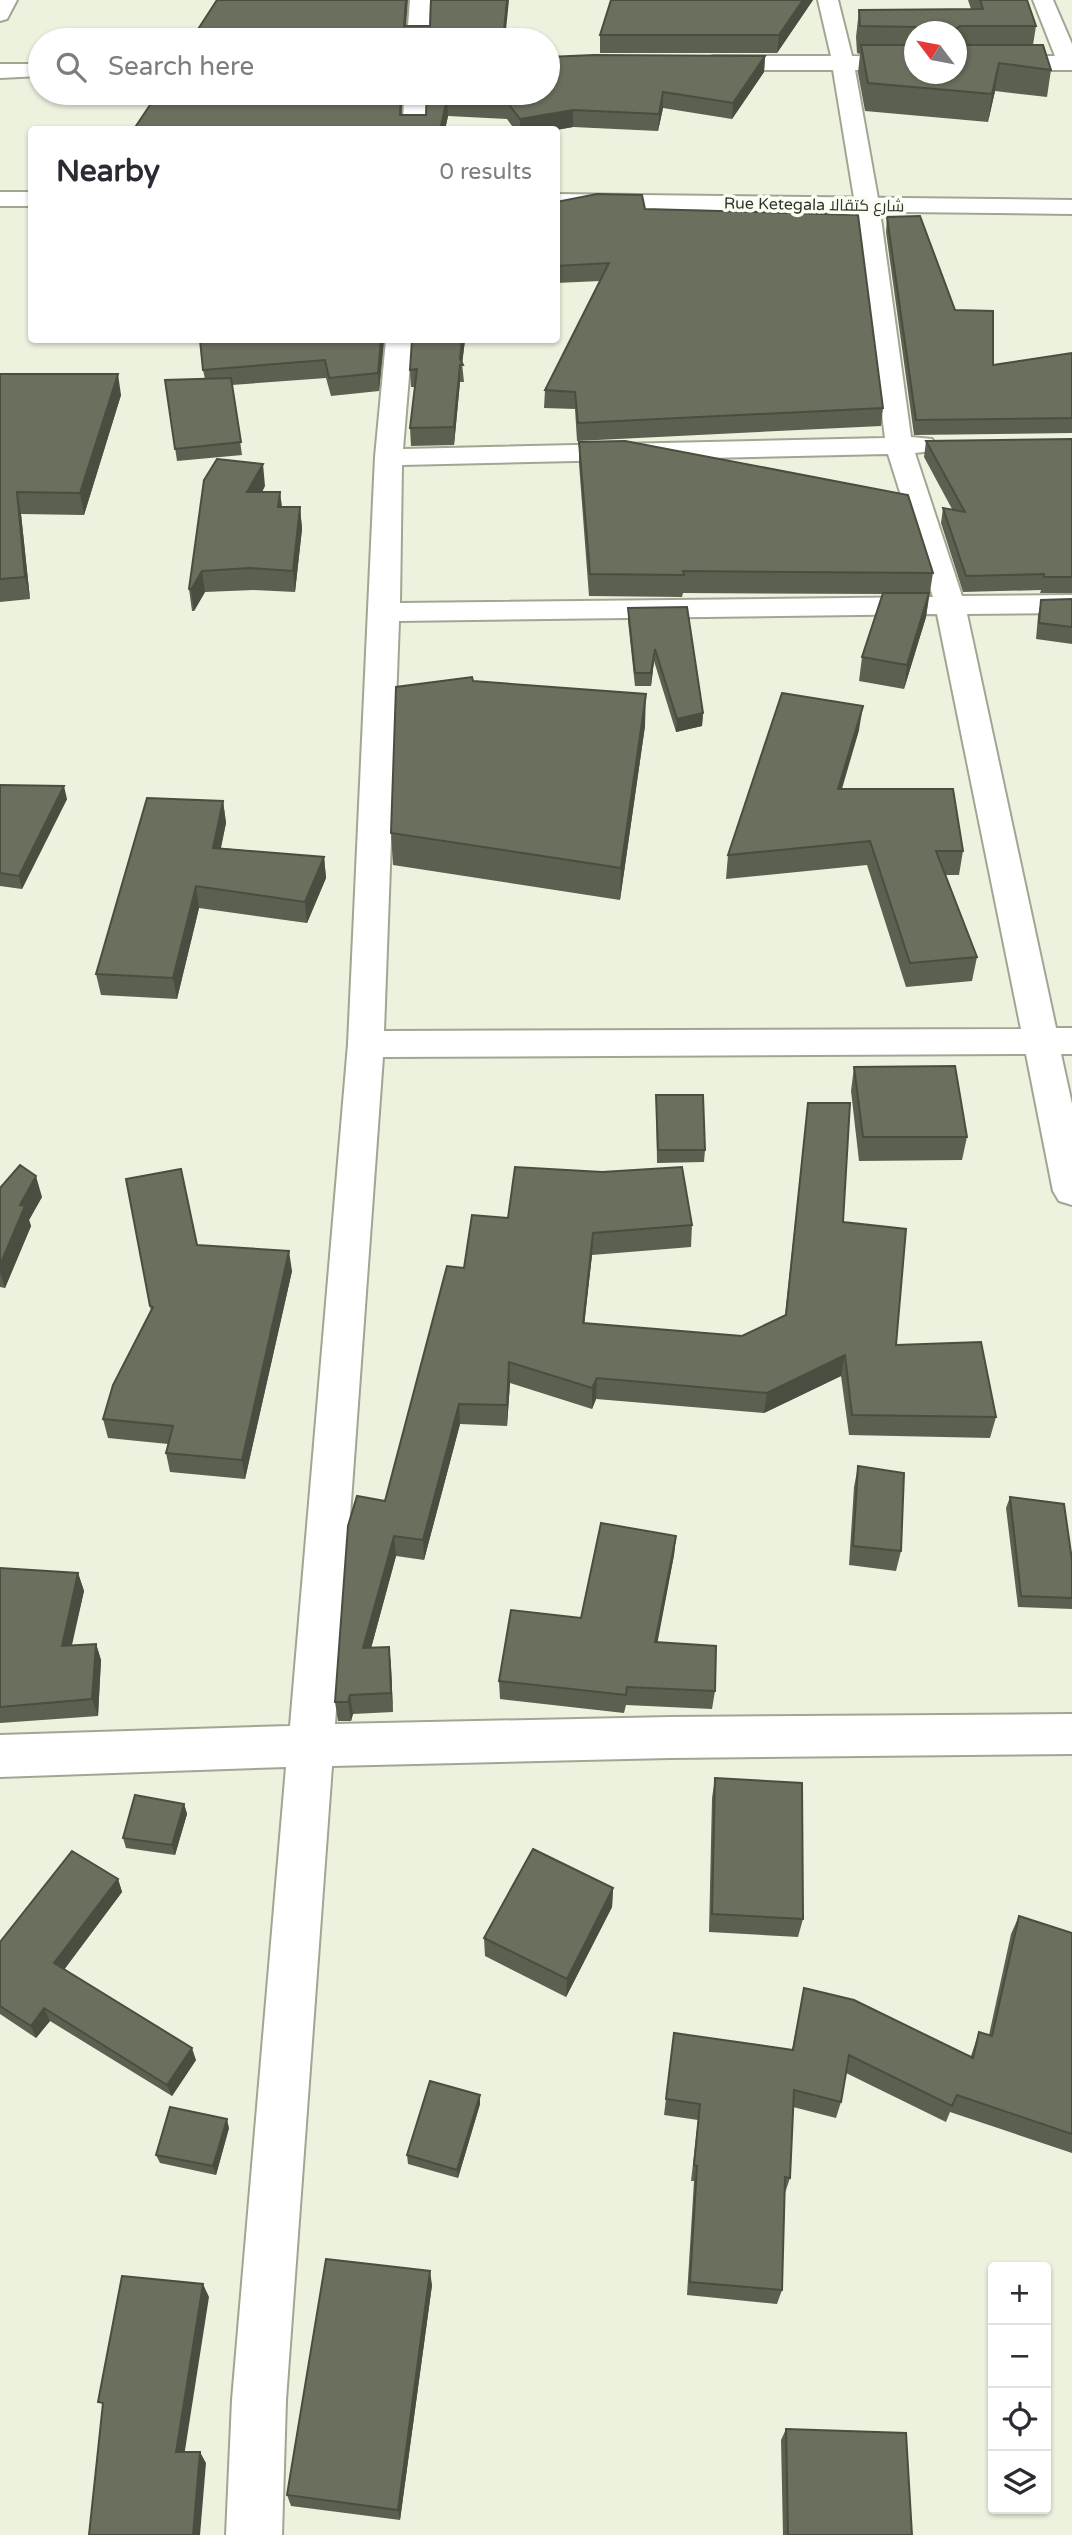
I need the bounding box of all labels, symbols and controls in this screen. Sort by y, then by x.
north arrow [904,21,967,84]
search box [28,28,560,105]
icon: search [52,48,90,86]
text: Search here [108,51,254,82]
text: Nearby [56,153,160,190]
text: 0 results [439,158,532,186]
street label: Rue Ketegala شارع كتقالا [724,193,904,218]
map controls [988,2262,1051,2514]
button: + [988,2262,1051,2325]
button: − [988,2325,1051,2388]
button: locate [988,2388,1051,2451]
button: layers [988,2451,1051,2514]

